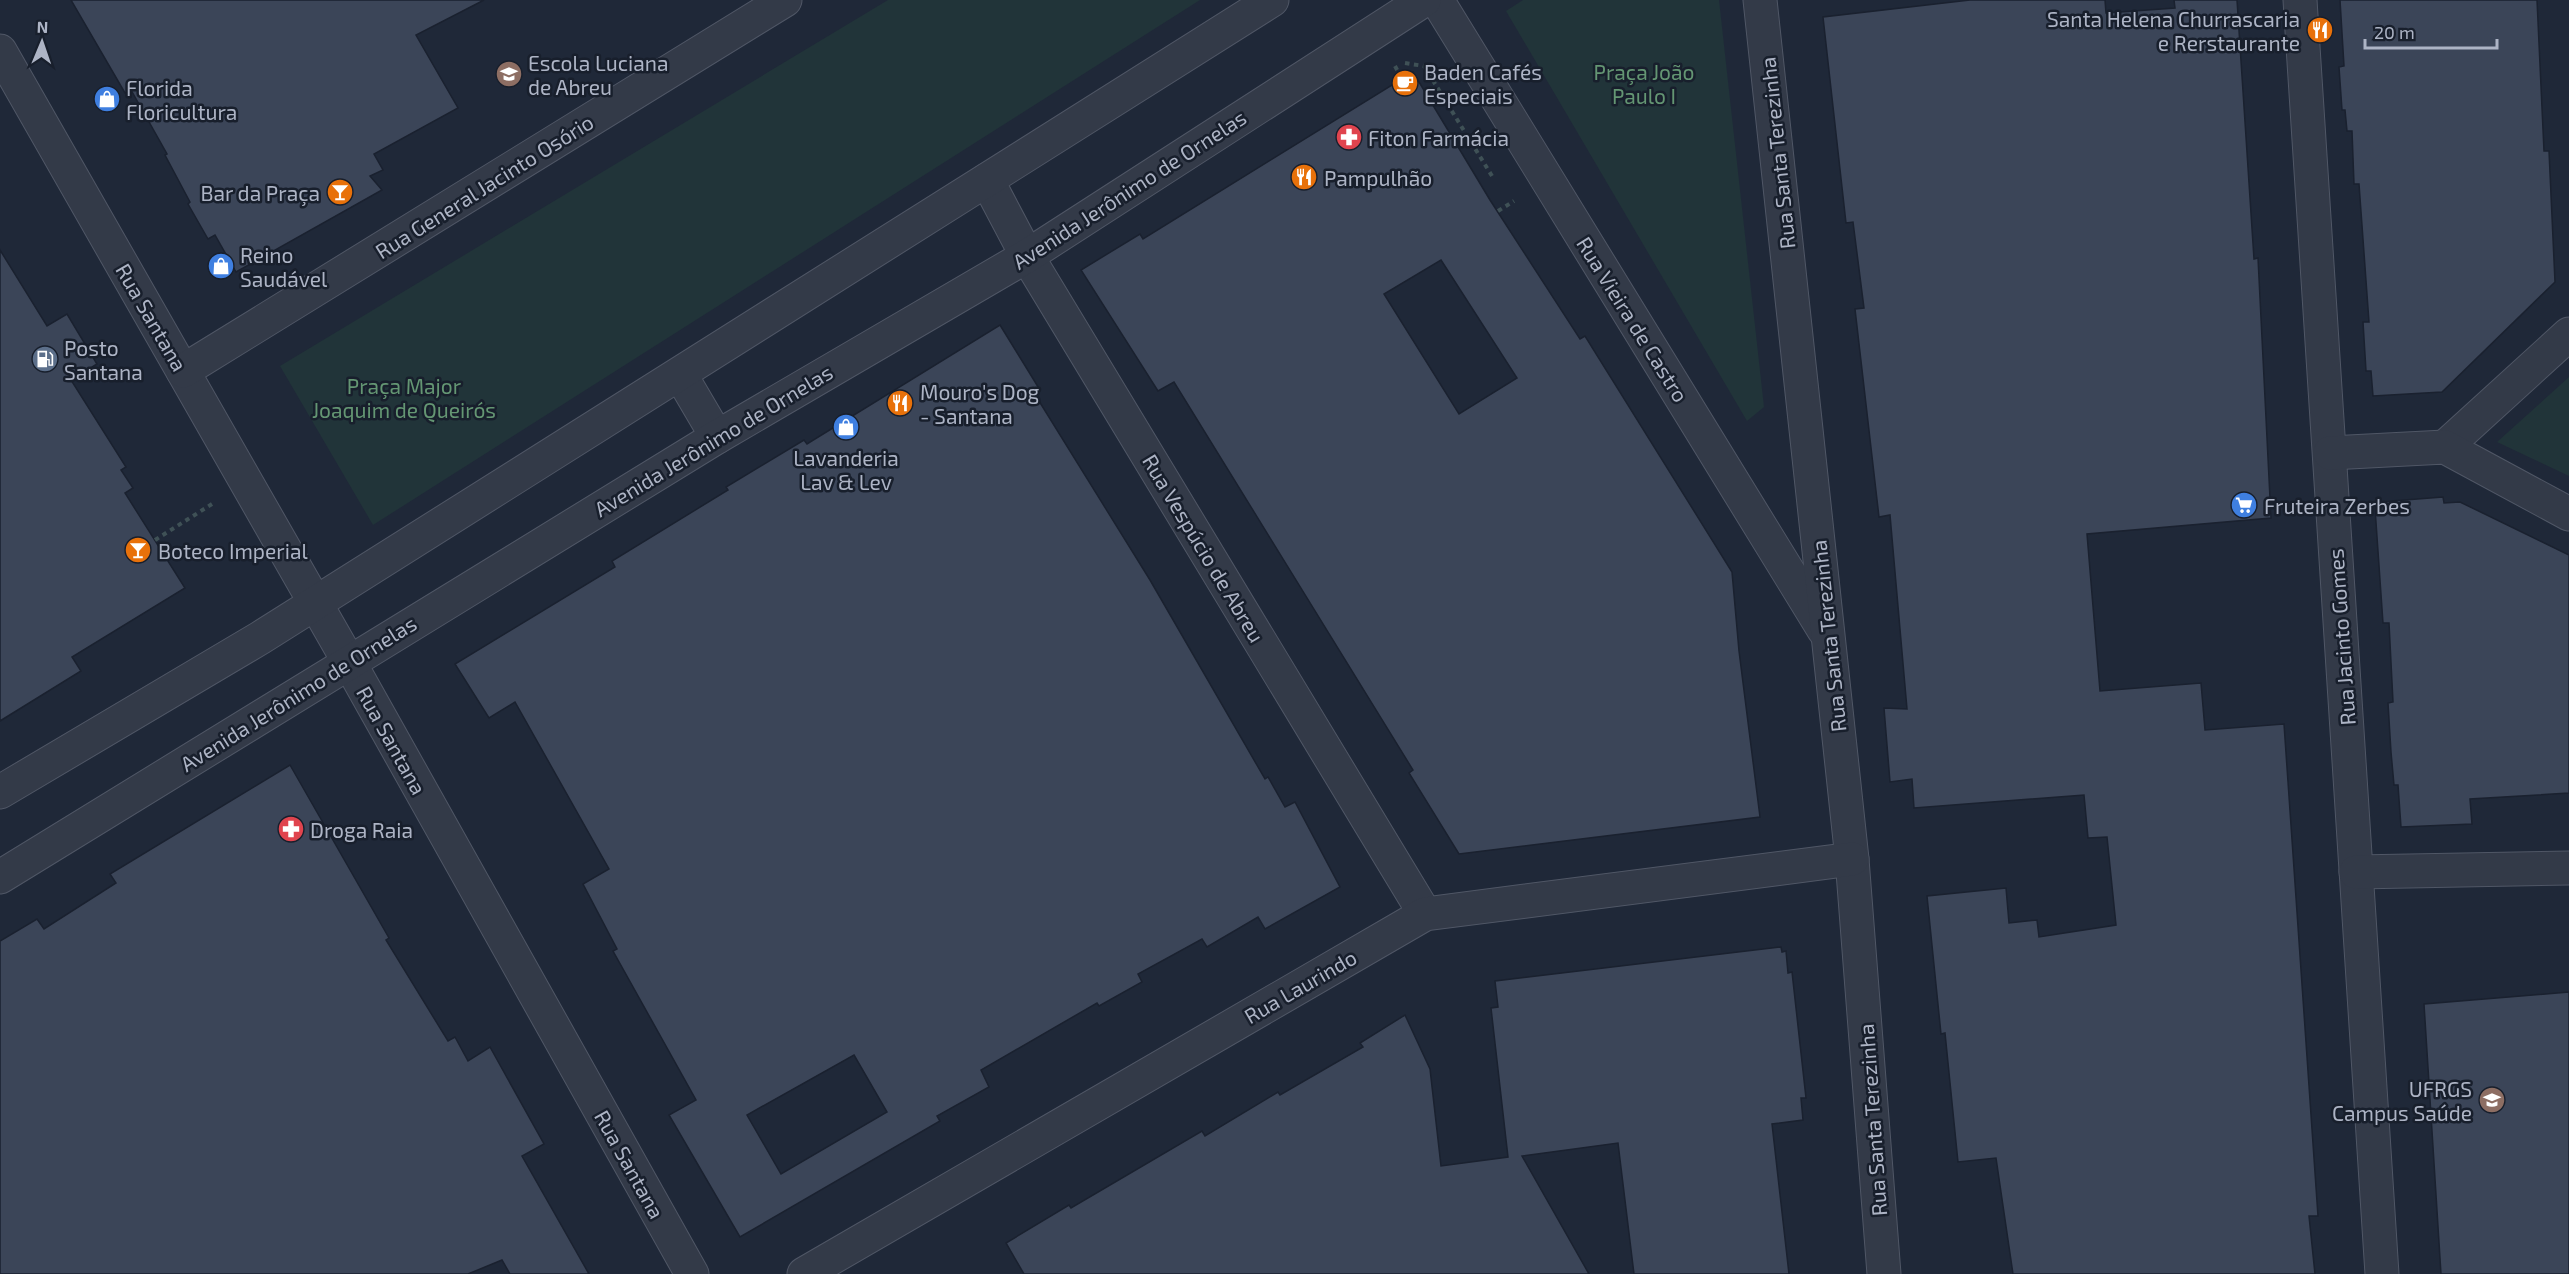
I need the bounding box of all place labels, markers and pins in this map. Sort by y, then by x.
place label: Santa Helena Churrascaria e Rerstaurante [2047,6,2300,55]
restaurant icon: Santa Helena Churrascaria e Rerstaurante [2305,15,2335,45]
place label: Escola Luciana de Abreu [528,50,668,99]
school or university icon: Escola Luciana de Abreu [494,59,524,89]
place label: Baden Cafés Especiais [1424,59,1542,108]
cafe icon: Baden Cafés Especiais [1390,68,1420,98]
place label: Florida Floricultura [126,75,237,124]
shop icon: Florida Floricultura [92,84,122,114]
pharmacy icon: Fiton Farmácia [1334,122,1364,152]
place label: Fiton Farmácia [1368,125,1509,150]
restaurant icon: Pampulhão [1289,162,1319,192]
place label: Pampulhão [1324,165,1432,190]
bar icon: Bar da Praça [325,177,355,207]
place label: Bar da Praça [200,180,320,207]
place label: Reino Saudável [240,242,328,291]
shop icon: Reino Saudável [206,251,236,281]
place label: Posto Santana [64,335,143,384]
fuel station icon: Posto Santana [30,344,60,374]
place label: Mouro's Dog - Santana [920,379,1040,428]
restaurant icon: Mouro's Dog - Santana [885,388,915,418]
shop icon: Lavanderia Lav & Lev [831,412,861,442]
place label: Lavanderia Lav & Lev [793,445,899,494]
supermarket icon: Fruteira Zerbes [2229,490,2259,520]
place label: Fruteira Zerbes [2264,493,2410,518]
bar icon: Boteco Imperial [123,535,153,565]
place label: Boteco Imperial [158,538,308,563]
pharmacy icon: Droga Raia [276,814,306,844]
place label: Droga Raia [310,817,413,842]
place label: UFRGS Campus Saúde [2332,1076,2472,1125]
school or university icon: UFRGS Campus Saúde [2477,1085,2507,1115]

